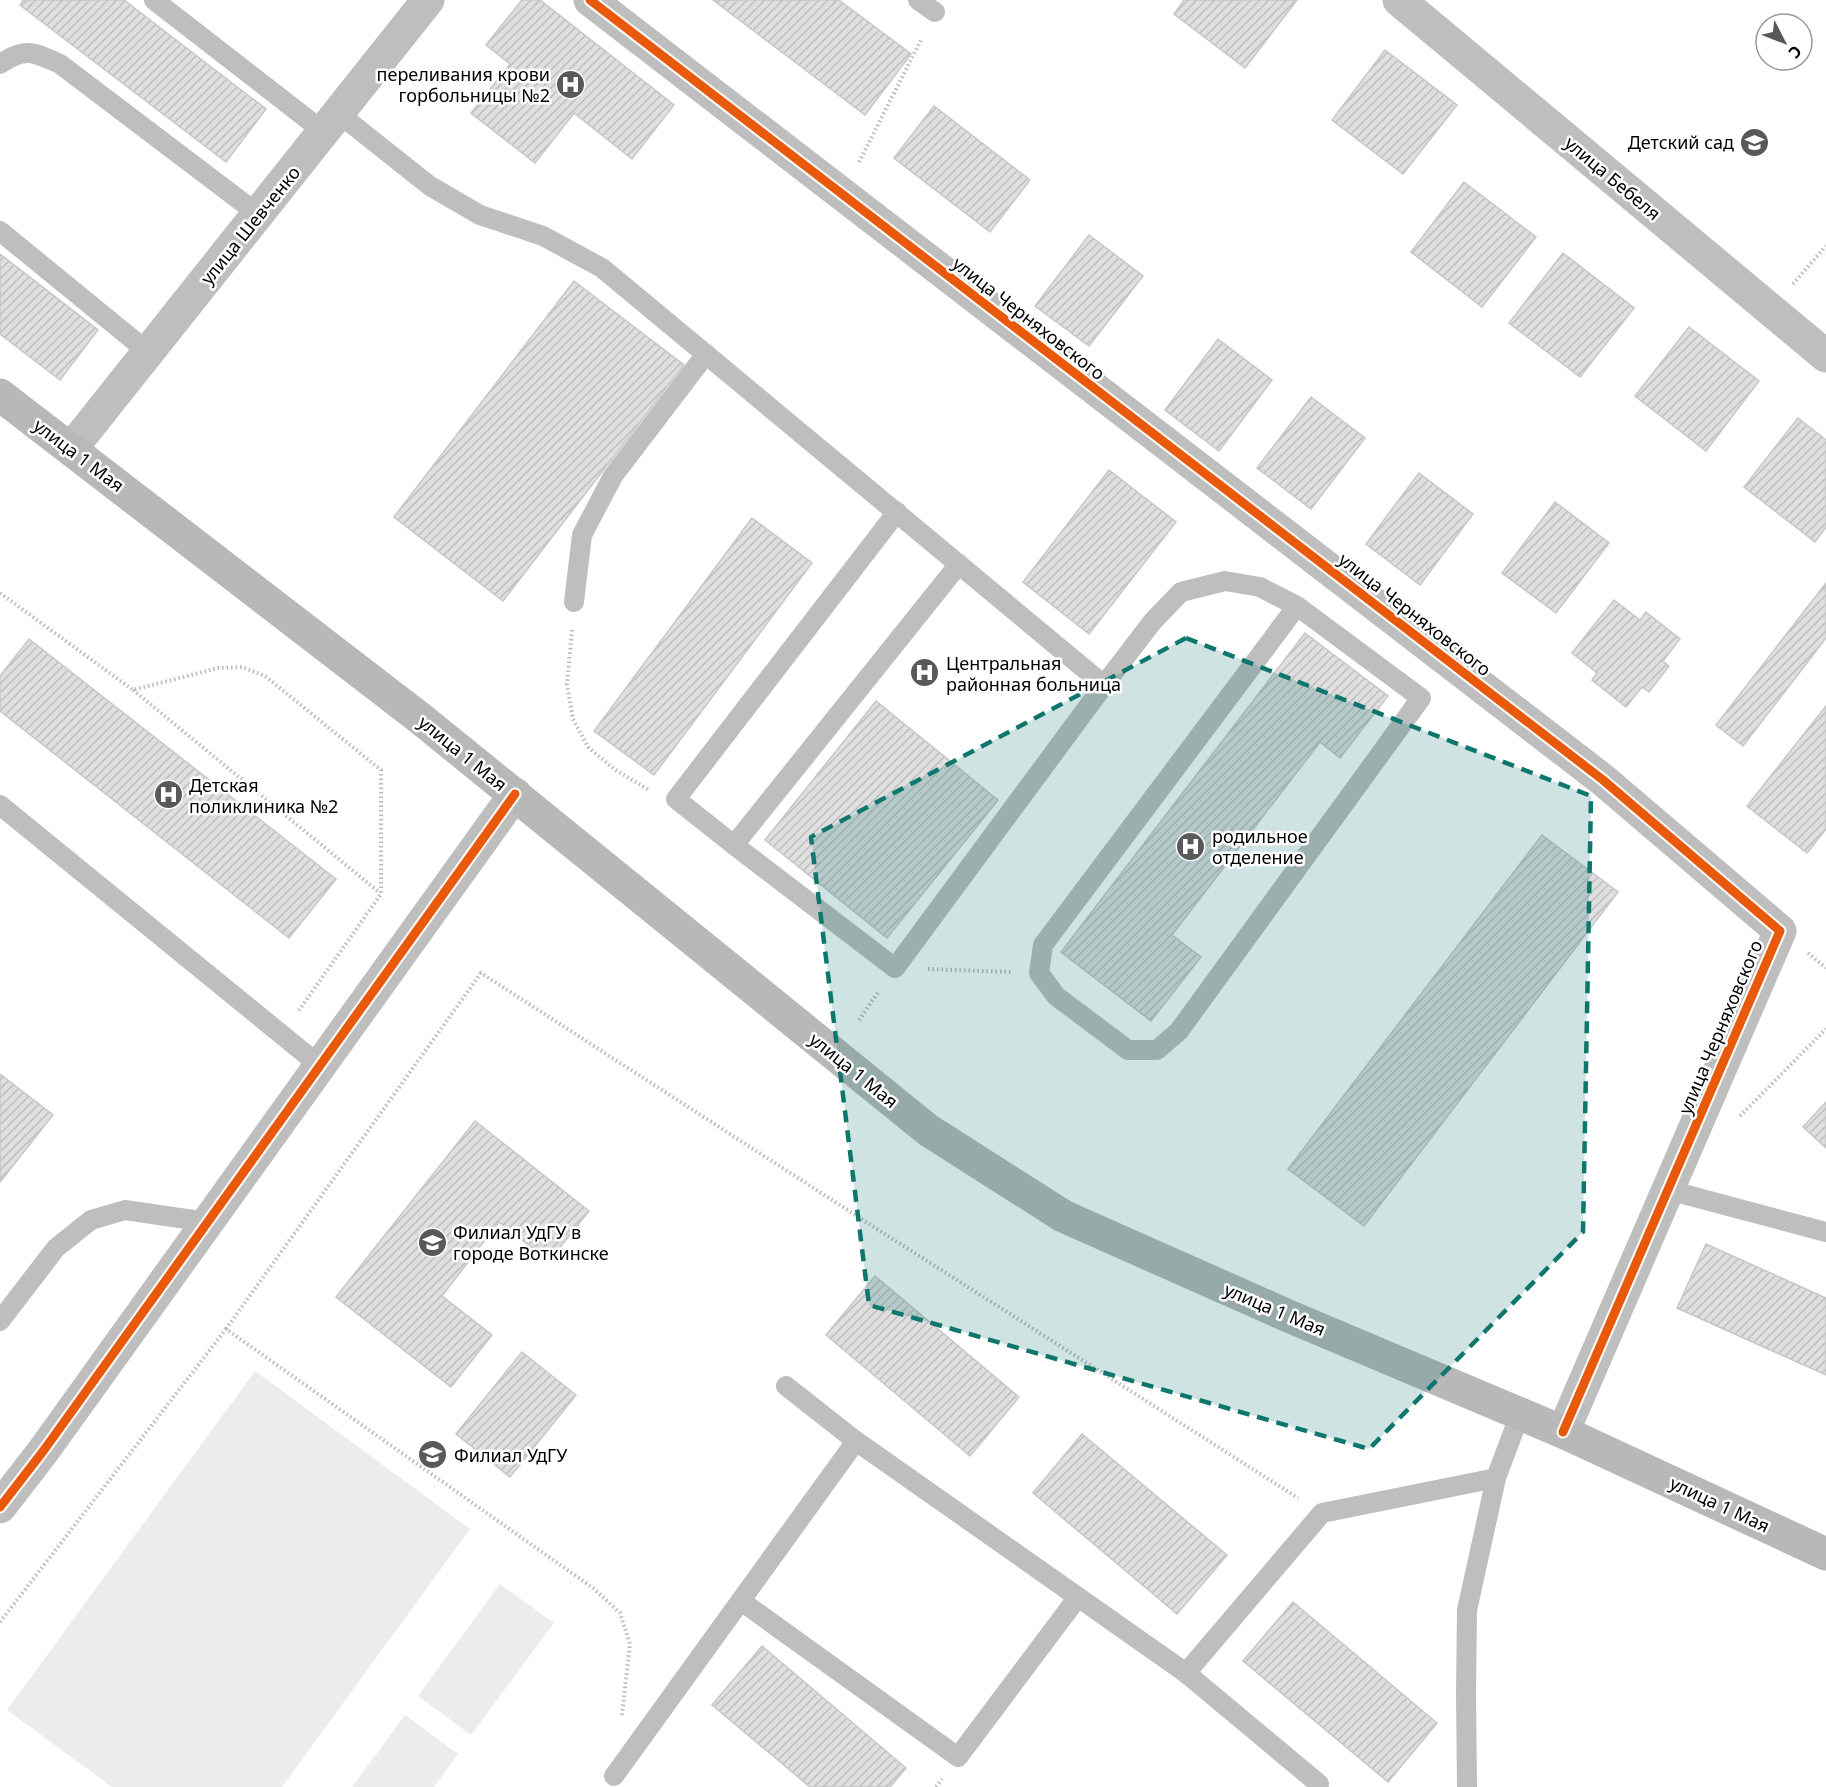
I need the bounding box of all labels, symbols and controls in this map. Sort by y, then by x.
north arrow [1754,12,1814,72]
text: С [1784,41,1807,63]
place label: переливания крови горбольницы №2 [377,62,550,107]
hospital icon: переливания крови горбольницы №2 [555,68,587,100]
school or university icon: Детский сад [1739,126,1771,158]
place label: Детский сад [1628,130,1734,154]
street label: улица Бебеля [1560,131,1666,225]
street label: улица Шевченко [195,161,305,289]
street label: улица Черняховского [948,251,1110,385]
street label: улица 1 Мая [29,413,129,497]
street label: улица Черняховского [1334,547,1496,681]
place label: Центральная районная больница [946,651,1121,696]
hospital icon: Центральная районная больница [909,657,941,689]
street label: улица 1 Мая [414,710,512,796]
place label: Детская поликлиника №2 [189,773,338,818]
hospital icon: Детская поликлиника №2 [152,779,184,811]
place label: родильное отделение [1212,824,1308,869]
hospital icon: родильное отделение [1175,830,1207,862]
street label: улица Черняховского [1672,936,1768,1118]
street label: улица 1 Мая [805,1027,903,1113]
place label: Филиал УдГУ в городе Воткинске [453,1220,609,1265]
school or university icon: Филиал УдГУ в городе Воткинске [416,1226,448,1258]
street label: улица 1 Мая [1221,1277,1329,1341]
school or university icon: Филиал УдГУ [417,1439,449,1471]
place label: Филиал УдГУ [454,1443,568,1467]
street label: улица 1 Мая [1666,1470,1774,1538]

